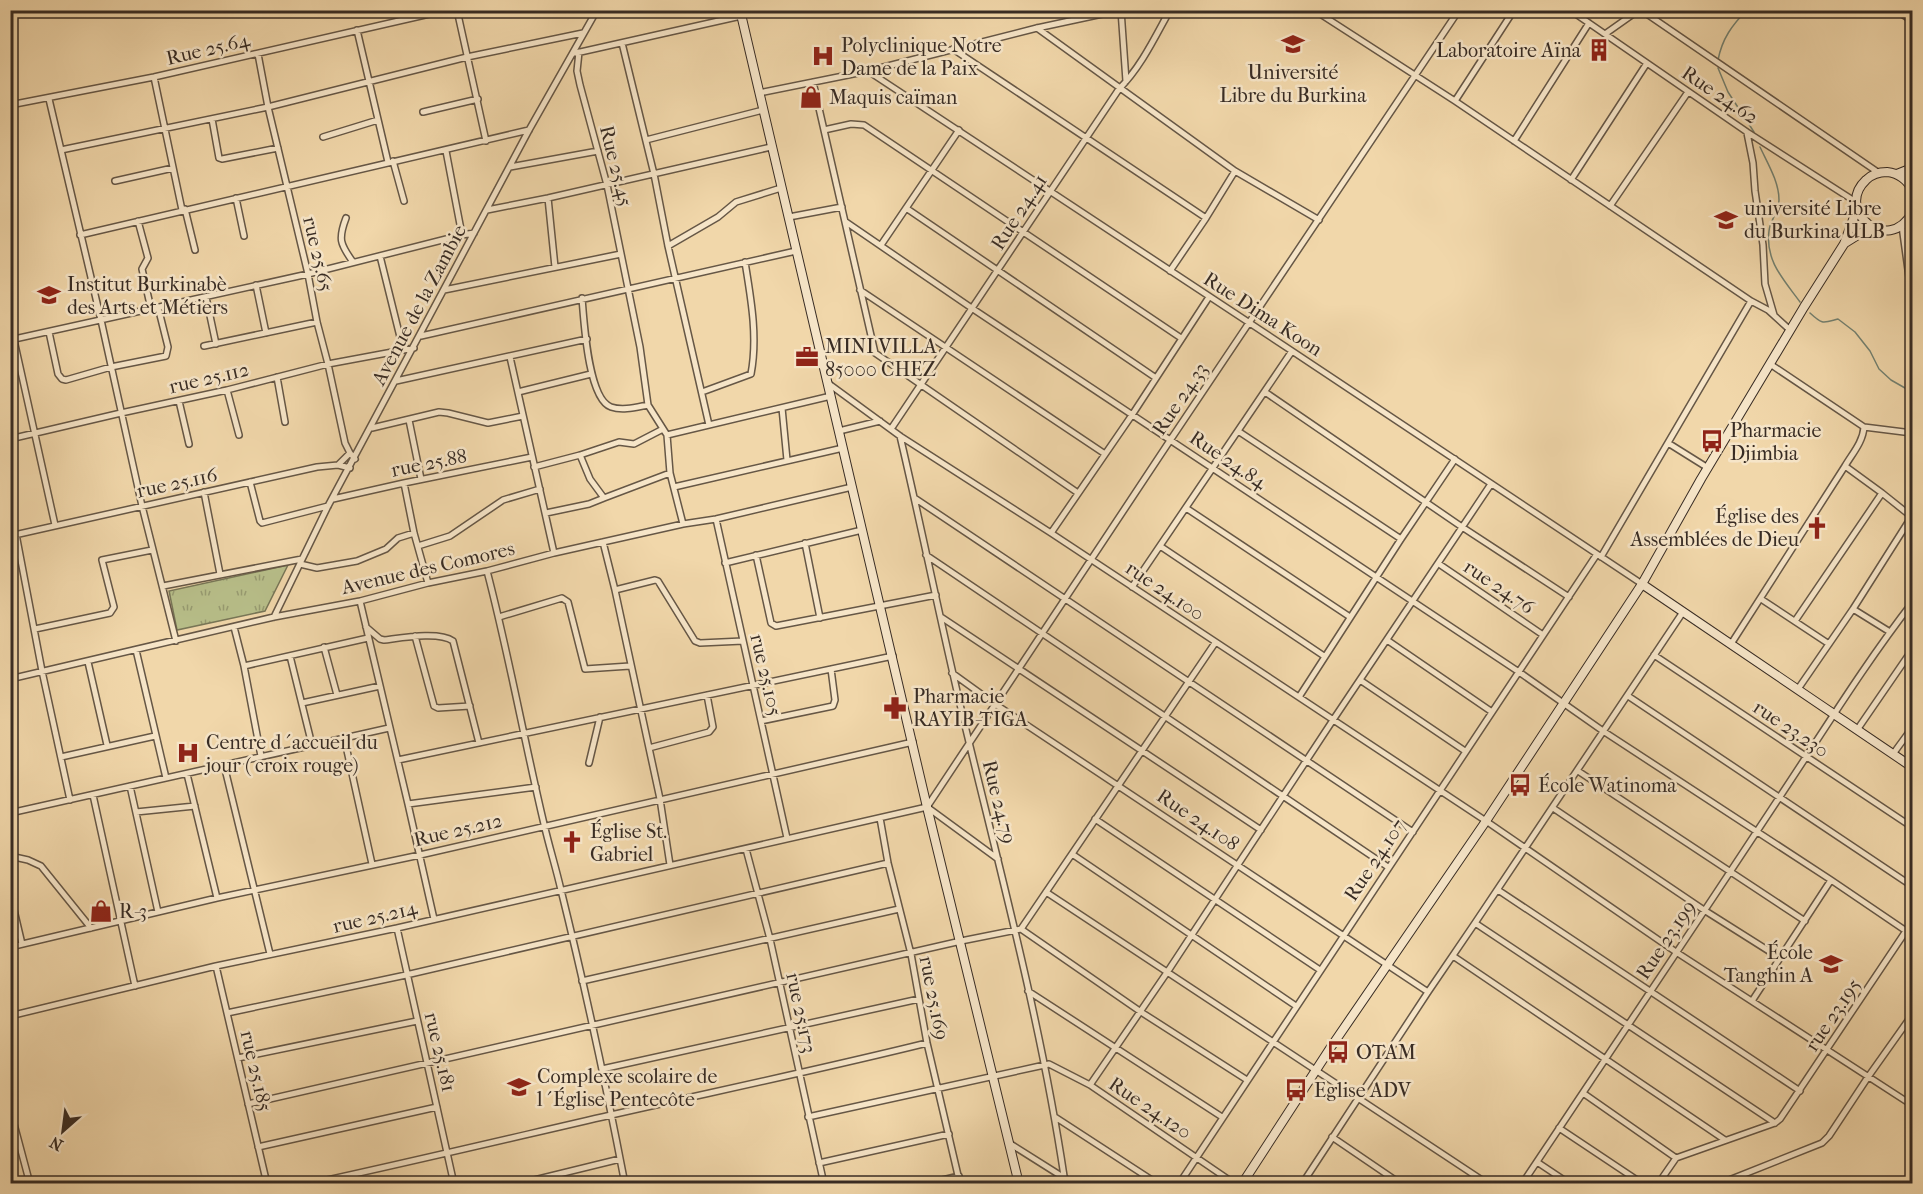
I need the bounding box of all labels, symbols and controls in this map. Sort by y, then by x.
street label: Rue 25.64 [164,28,253,70]
school or university icon: Université Libre du Burkina [1280,31,1306,57]
place label: Polyclinique Notre Dame de la Paix [841,34,1002,80]
building icon: Laboratoire Aïna [1586,37,1612,63]
place label: Laboratoire Aïna [1436,39,1582,62]
hospital icon: Polyclinique Notre Dame de la Paix [810,43,836,69]
place label: Université Libre du Burkina [1220,61,1367,107]
street label: Rue 24.62 [1677,61,1763,129]
shop icon: Maquis caïman [798,84,824,110]
place label: Maquis caïman [829,86,958,109]
street label: Rue 25.45 [595,123,637,209]
street label: Rue 24.41 [986,170,1052,254]
place label: université Libre du Burkina ULB [1743,197,1885,243]
school or university icon: université Libre du Burkina ULB [1713,207,1739,233]
street label: rue 25.65 [298,214,338,294]
street label: Avenue de la Zambie [367,221,471,390]
street label: Rue Dima Koon [1199,267,1327,361]
place label: Institut Burkinabè des Arts et Métiers [67,273,228,319]
school or university icon: Institut Burkinabè des Arts et Métiers [36,282,62,308]
place label: MINI VILLA 85000 CHEZ [825,335,938,381]
office icon: MINI VILLA 85000 CHEZ [794,344,820,370]
street label: rue 25.112 [167,358,251,398]
street label: Rue 24.33 [1147,358,1213,440]
place label: Pharmacie Djimbia [1730,419,1822,465]
street label: Rue 24.84 [1185,426,1272,495]
bus stop icon: Pharmacie Djimbia [1699,428,1725,454]
street label: rue 25.88 [389,444,469,482]
street label: rue 25.116 [135,463,220,503]
place label: Église des Assemblées de Dieu [1629,504,1800,551]
church icon: Église des Assemblées de Dieu [1804,515,1830,541]
street label: Avenue des Comores [338,537,517,599]
street label: rue 24.76 [1459,555,1539,619]
street label: rue 24.100 [1121,556,1209,626]
street label: rue 25.105 [745,632,787,718]
place label: Pharmacie RAYIB-TIGA [913,685,1029,731]
pharmacy icon: Pharmacie RAYIB-TIGA [882,695,908,721]
street label: rue 23.230 [1749,695,1833,763]
place label: Centre d´accueil du jour ( croix rouge) [204,731,379,777]
hospital icon: Centre d´accueil du jour ( croix rouge) [175,740,201,766]
street label: Rue 24.79 [978,758,1020,846]
bus stop icon: École Watinoma [1507,772,1533,798]
place label: École Watinoma [1538,773,1677,797]
street label: Rue 24.108 [1153,784,1243,856]
street label: Rue 25.212 [412,809,504,851]
street label: Rue 24.107 [1339,814,1411,905]
place label: Église St. Gabriel [590,819,667,866]
church icon: Église St. Gabriel [559,829,585,855]
street label: rue 25.214 [331,896,421,938]
street label: Rue 23.199 [1631,896,1701,984]
shop icon: R-3 [88,898,114,924]
place label: R-3 [119,900,147,923]
place label: École Tanghin A [1724,940,1814,987]
school or university icon: École Tanghin A [1818,951,1844,977]
street label: rue 25.169 [915,954,953,1042]
street label: rue 25.173 [781,971,821,1055]
street label: rue 23.195 [1800,974,1866,1056]
street label: rue 25.181 [420,1010,460,1094]
street label: rue 25.185 [236,1028,276,1114]
bus stop icon: OTAM [1325,1039,1351,1065]
place label: OTAM [1356,1041,1416,1064]
place label: Complexe scolaire de l´Église Pentecôte [536,1065,717,1111]
street label: Rue 24.120 [1104,1072,1196,1144]
school or university icon: Complexe scolaire de l´Église Pentecôte [506,1074,532,1100]
bus stop icon: Eglise ADV [1283,1077,1309,1103]
place label: Eglise ADV [1314,1079,1412,1102]
north arrow [33,1101,93,1161]
text: N [46,1132,66,1155]

